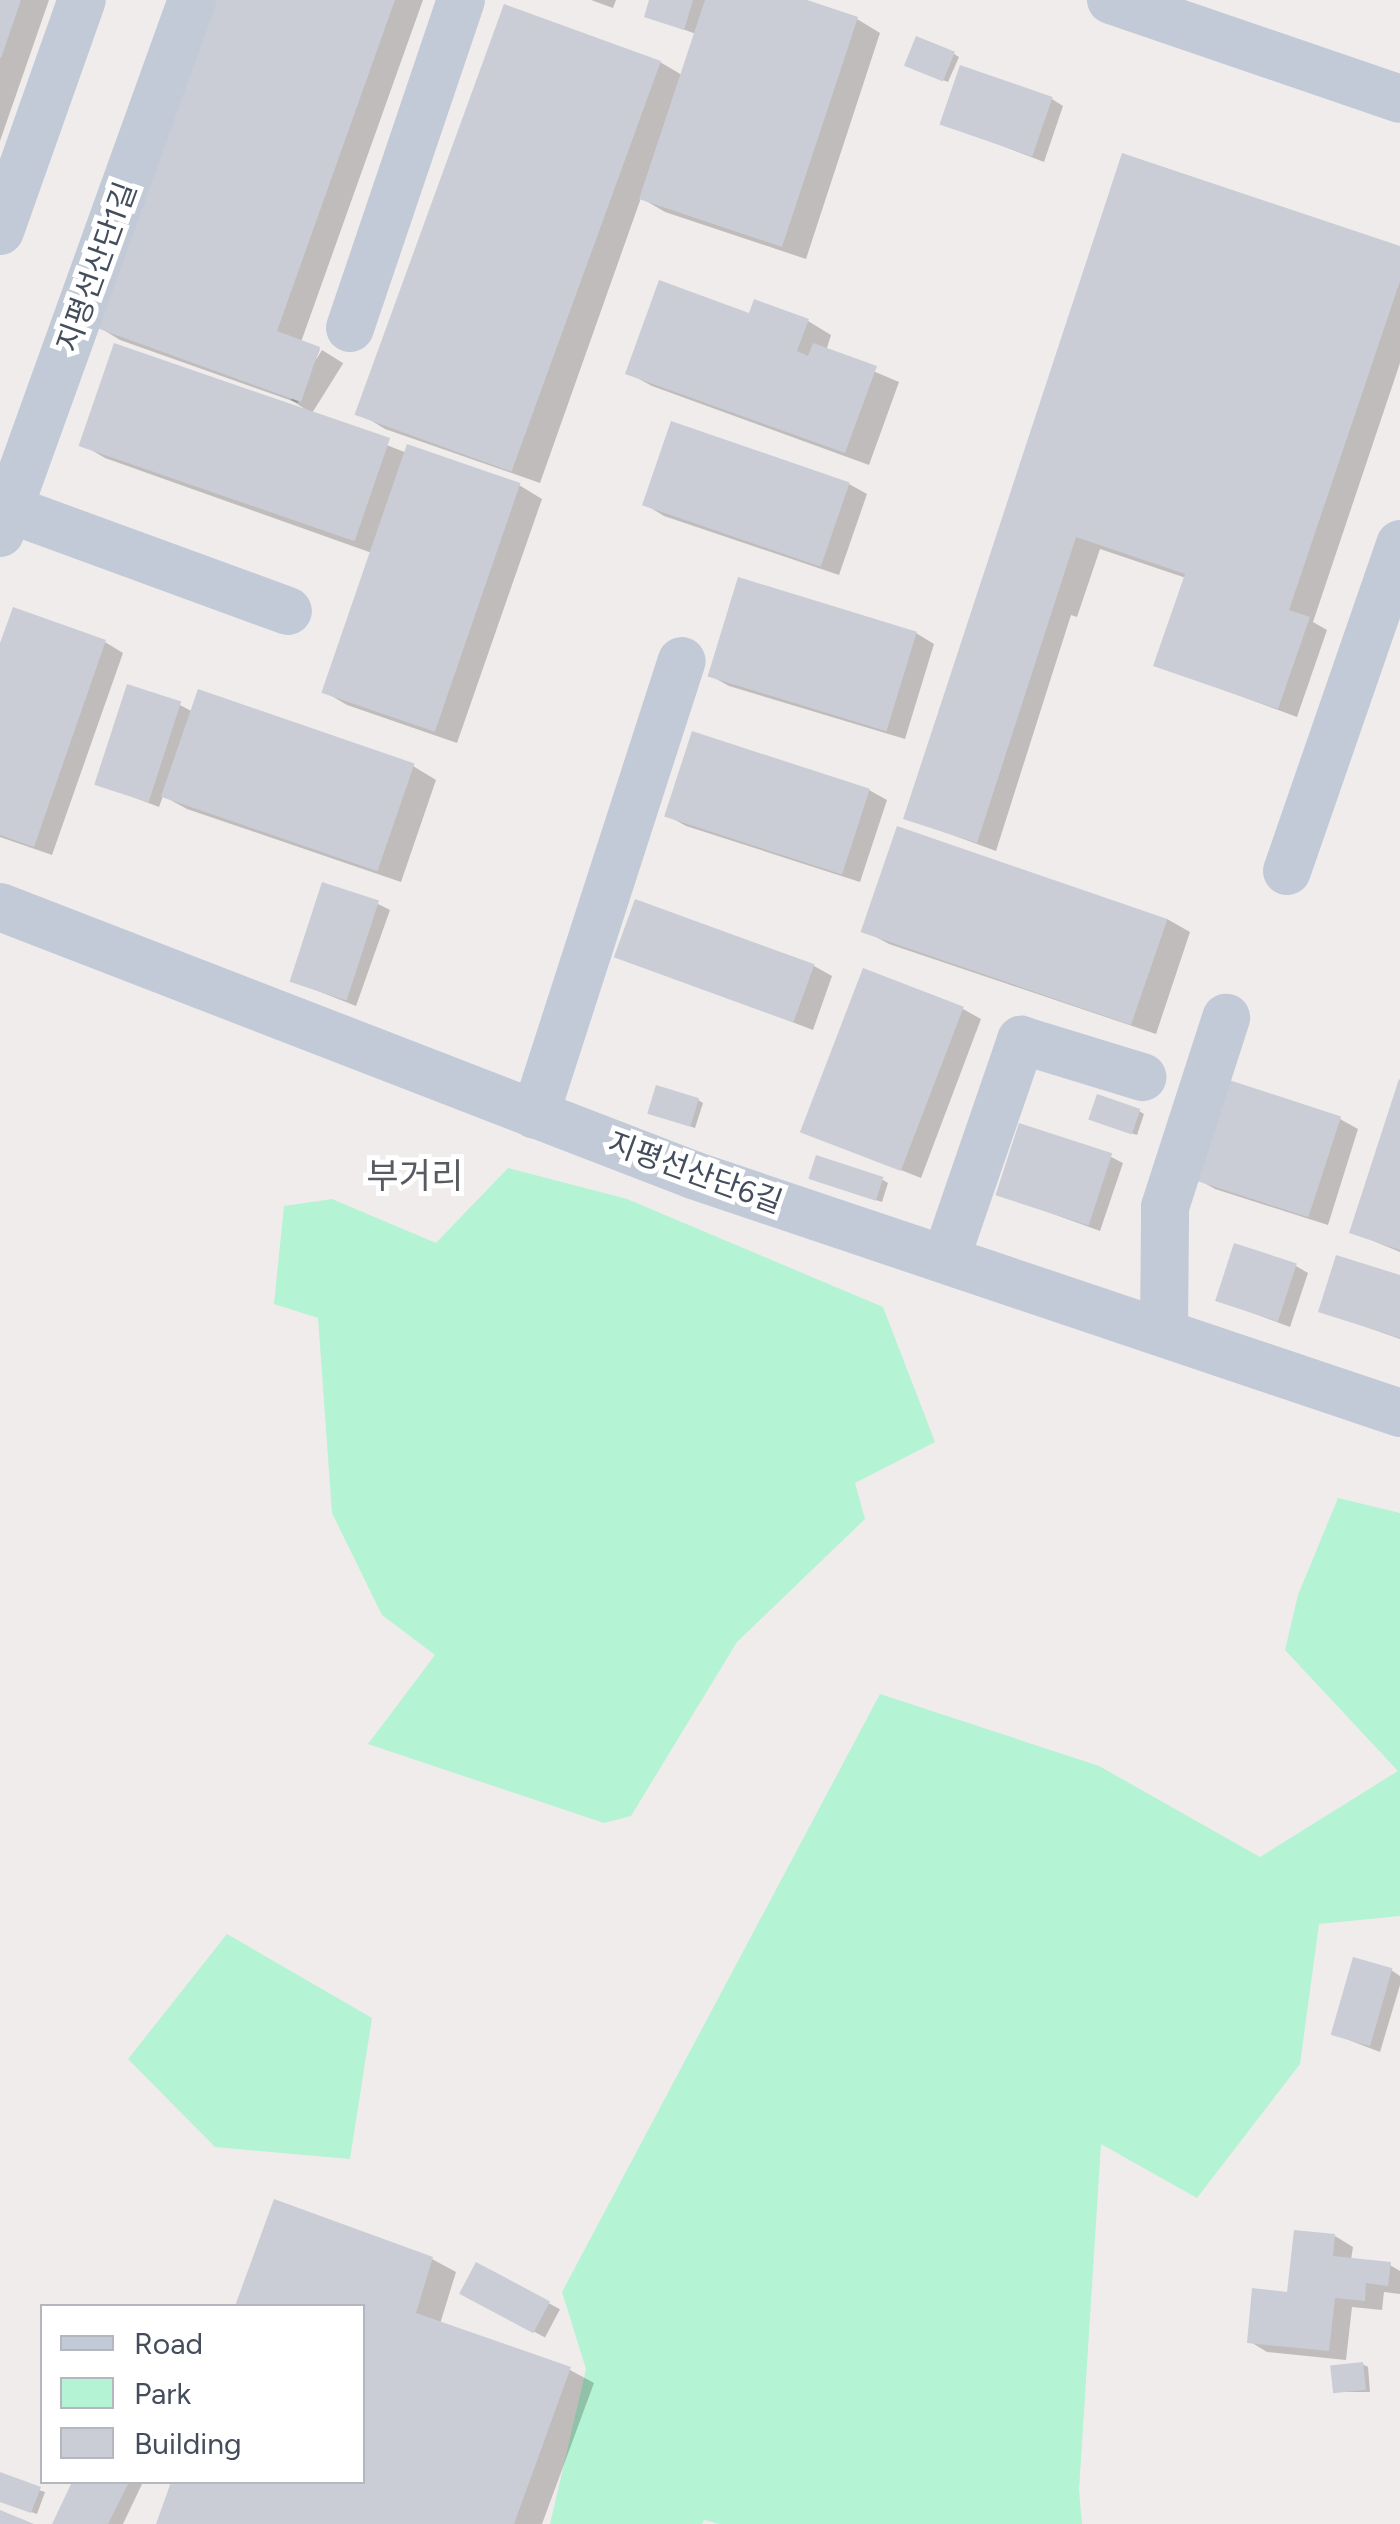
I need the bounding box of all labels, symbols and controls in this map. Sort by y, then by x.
street label: 지평선산단1길 [50,177,144,357]
street label: 지평선산단6길 [603,1125,787,1221]
district label: 부거리 [367,1155,463,1197]
legend [40,2304,365,2484]
text: Road [134,2325,203,2362]
text: Park [134,2375,191,2412]
text: Building [134,2425,242,2462]

